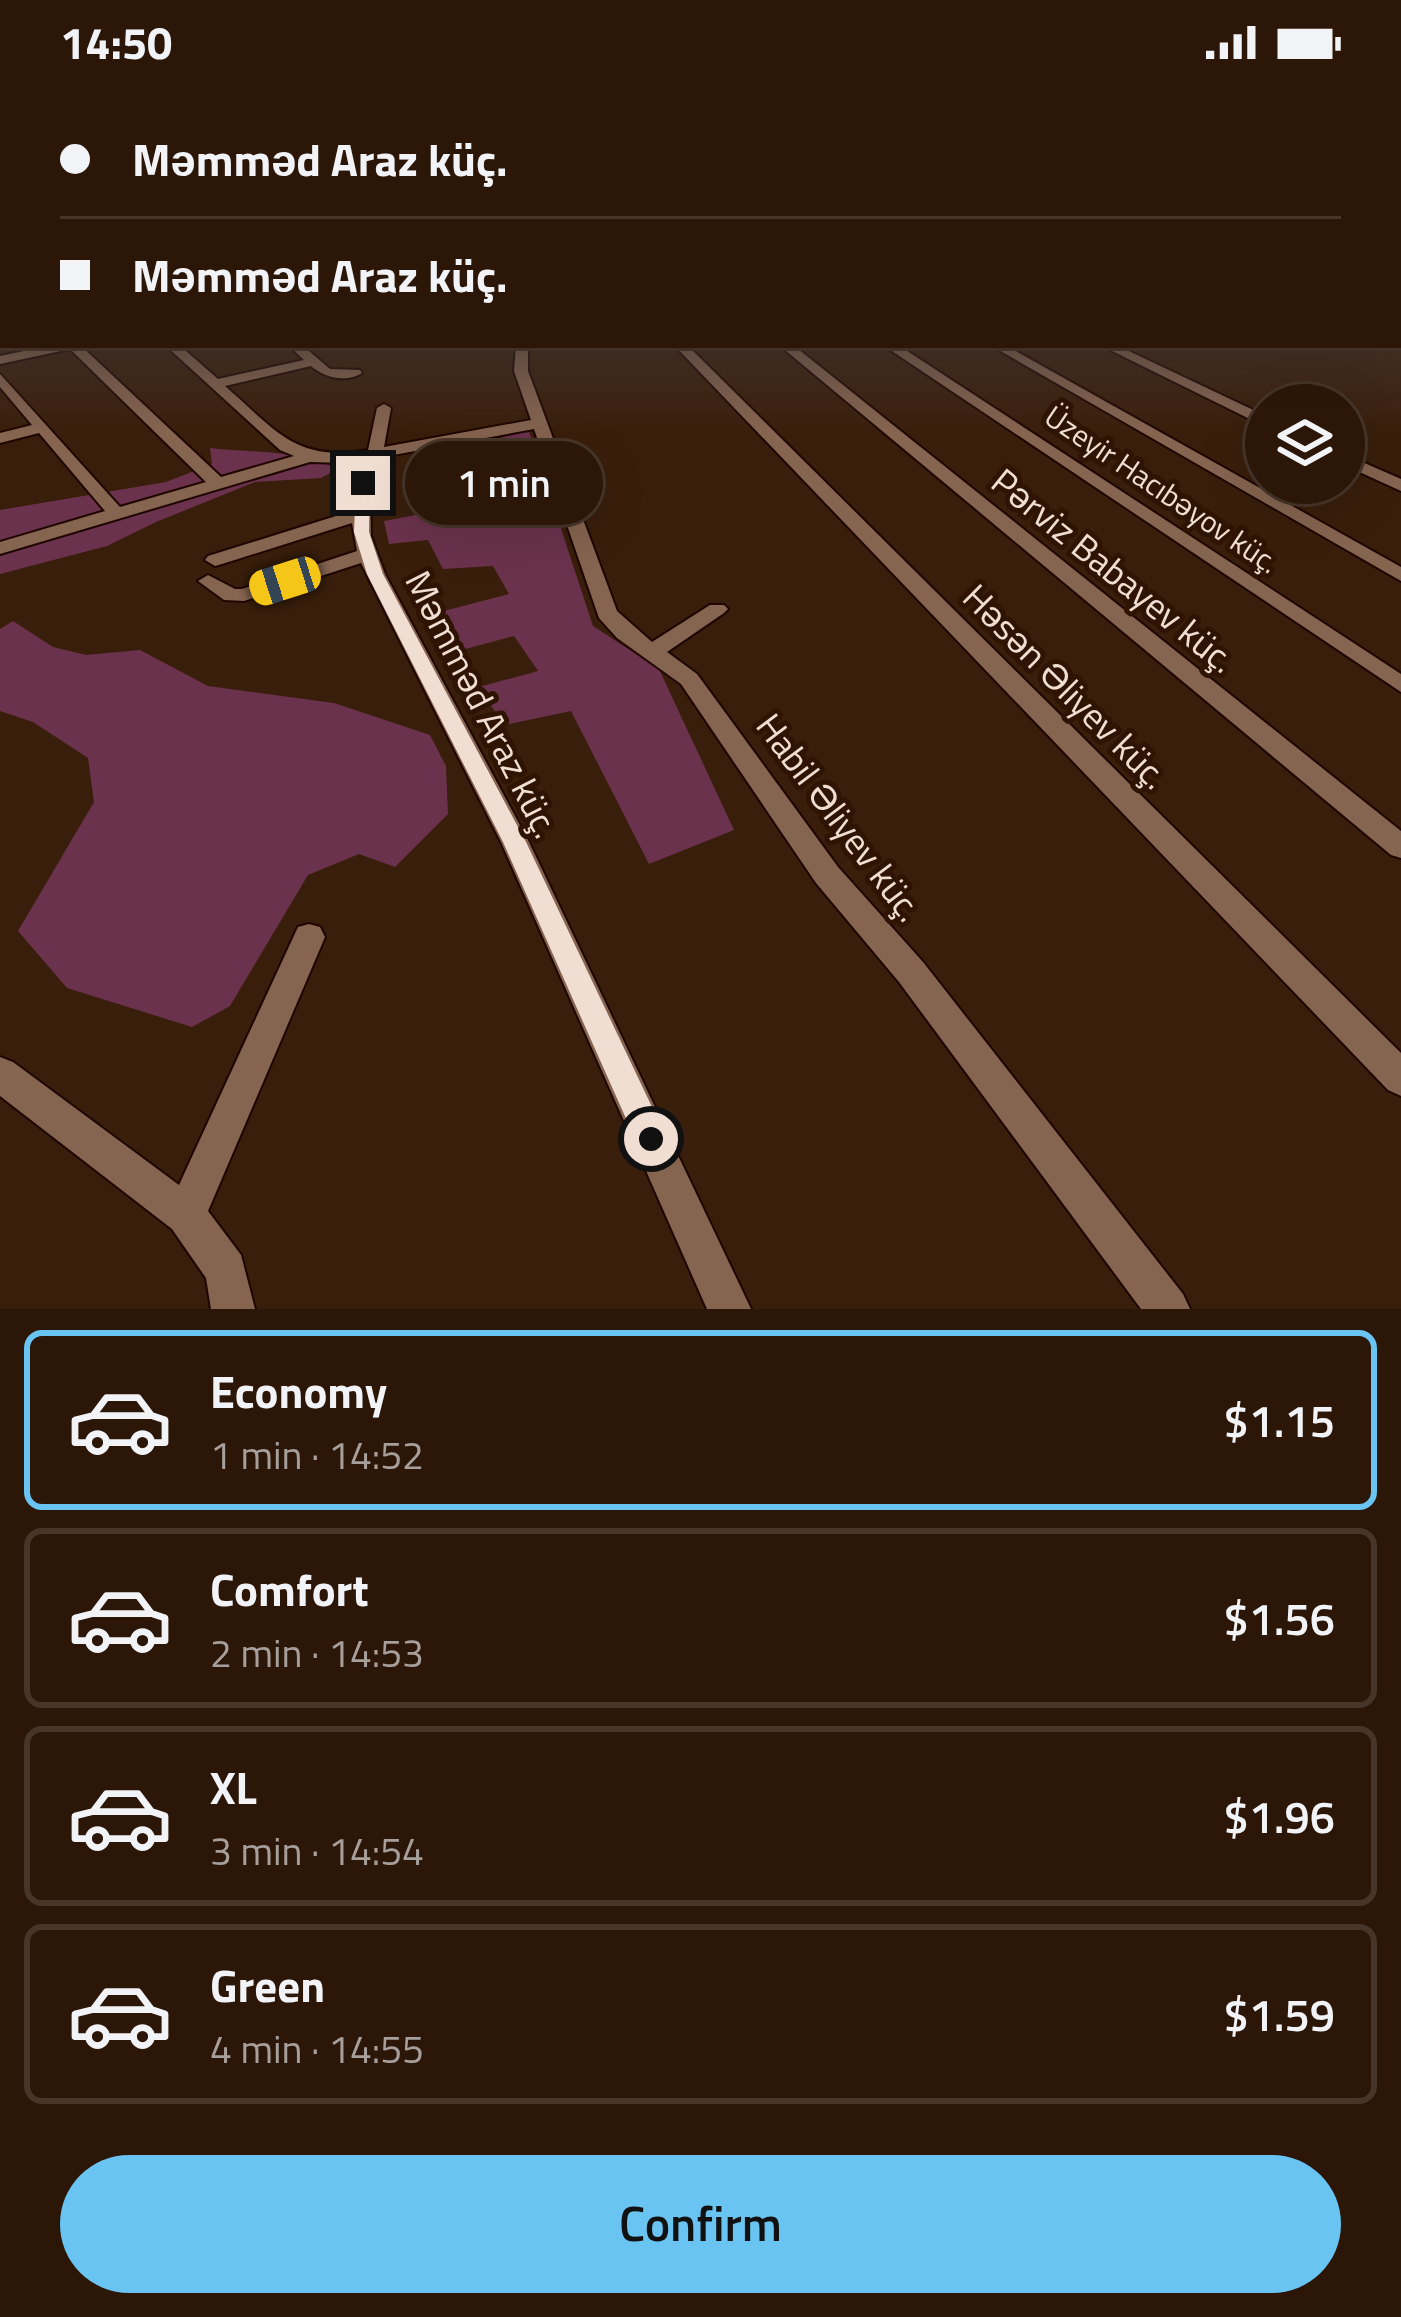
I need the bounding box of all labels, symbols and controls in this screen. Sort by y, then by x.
text: 14:50 [60,8,172,76]
text: Məmməd Araz küç. [132,125,508,193]
text: Məmməd Araz küç. [132,241,508,309]
map controls [1245,384,1365,504]
button: layers [1245,384,1365,504]
street label: Üzeyir Hacıbəyov küç. [1036,393,1288,585]
callout: 1 min [405,441,603,525]
text: 1 min [457,453,551,512]
street label: Pərviz Babayev küç. [980,454,1248,686]
route end [336,456,390,510]
car [245,553,325,609]
street label: Məmməd Araz küç. [392,561,574,847]
street label: Həsən Əliyev küç. [951,571,1181,801]
street label: Habil Əliyev küç. [743,701,937,933]
route start [624,1112,678,1166]
text: Economy [210,1357,387,1425]
icon: car [66,1366,174,1474]
text: $1.15 [1223,1386,1335,1454]
text: 1 min · 14:52 [210,1425,424,1484]
text: Comfort [210,1555,369,1623]
icon: car [66,1564,174,1672]
text: $1.56 [1223,1584,1335,1652]
text: 2 min · 14:53 [210,1623,424,1682]
text: XL [210,1753,257,1821]
icon: car [66,1762,174,1870]
text: $1.96 [1223,1782,1335,1850]
text: 3 min · 14:54 [210,1821,424,1880]
text: Green [210,1951,325,2019]
icon: car [66,1960,174,2068]
text: $1.59 [1223,1980,1335,2048]
text: 4 min · 14:55 [210,2019,424,2078]
button: Confirm [60,2155,1341,2293]

